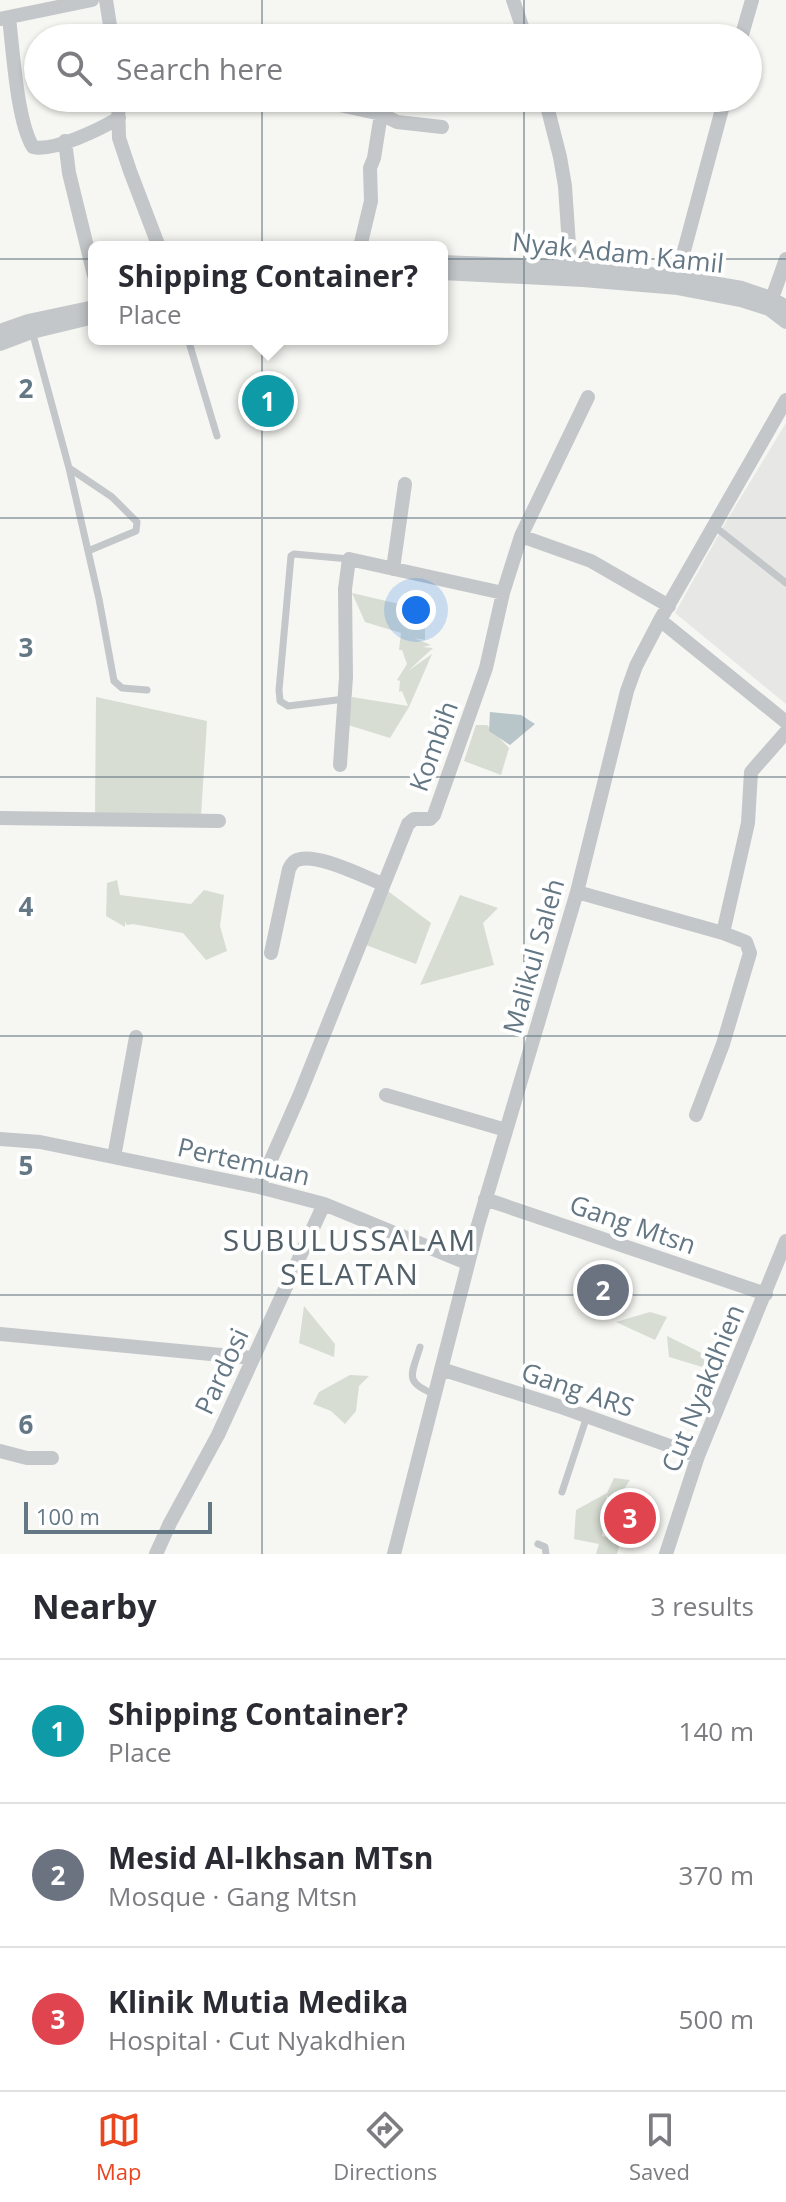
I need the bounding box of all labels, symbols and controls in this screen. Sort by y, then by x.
search box [24,24,762,112]
icon: search [52,46,96,90]
text: Search here [116,48,283,89]
street label: Nyak Adam Kamil [510,223,726,281]
popup [88,241,448,345]
text: Shipping Container? [118,255,418,296]
text: Place [118,296,182,332]
text: 2 [19,370,34,406]
pin: 1 [242,371,294,431]
your location [396,590,436,630]
text: 3 [19,629,33,665]
street label: Kombih [400,696,466,796]
street label: Malikul Saleh [494,874,572,1038]
text: 4 [19,888,34,924]
street label: Pertemuan [174,1128,314,1194]
text: 5 [19,1147,33,1183]
street label: Gang Mtsn [565,1186,701,1262]
district label: SUBULUSSALAM SELATAN [223,1219,477,1294]
pin: 2 [577,1260,629,1320]
street label: Cut Nyakdhien [652,1299,752,1477]
street label: Pardosi [185,1322,257,1420]
street label: Gang ARS [517,1353,639,1425]
text: 6 [19,1406,34,1442]
pin: 3 [604,1488,656,1548]
scale bar [24,1498,212,1534]
text: 100 m [36,1501,100,1531]
text: Nearby [32,1583,157,1629]
text: 3 results [651,1588,754,1624]
text: Shipping Container? [108,1693,408,1734]
text: 1 [51,1713,65,1749]
text: 140 m [679,1713,754,1749]
text: Place [108,1734,172,1770]
text: Mesid Al-Ikhsan MTsn [108,1837,433,1878]
text: 2 [51,1857,65,1893]
text: 370 m [679,1857,754,1893]
text: Mosque · Gang Mtsn [108,1878,357,1914]
text: Klinik Mutia Medika [108,1981,408,2022]
text: 3 [51,2001,65,2037]
text: 500 m [679,2001,754,2037]
text: Hospital · Cut Nyakdhien [108,2022,406,2058]
tab: Map [96,2108,141,2186]
tab: Directions [333,2108,437,2186]
tab: Saved [629,2108,690,2186]

